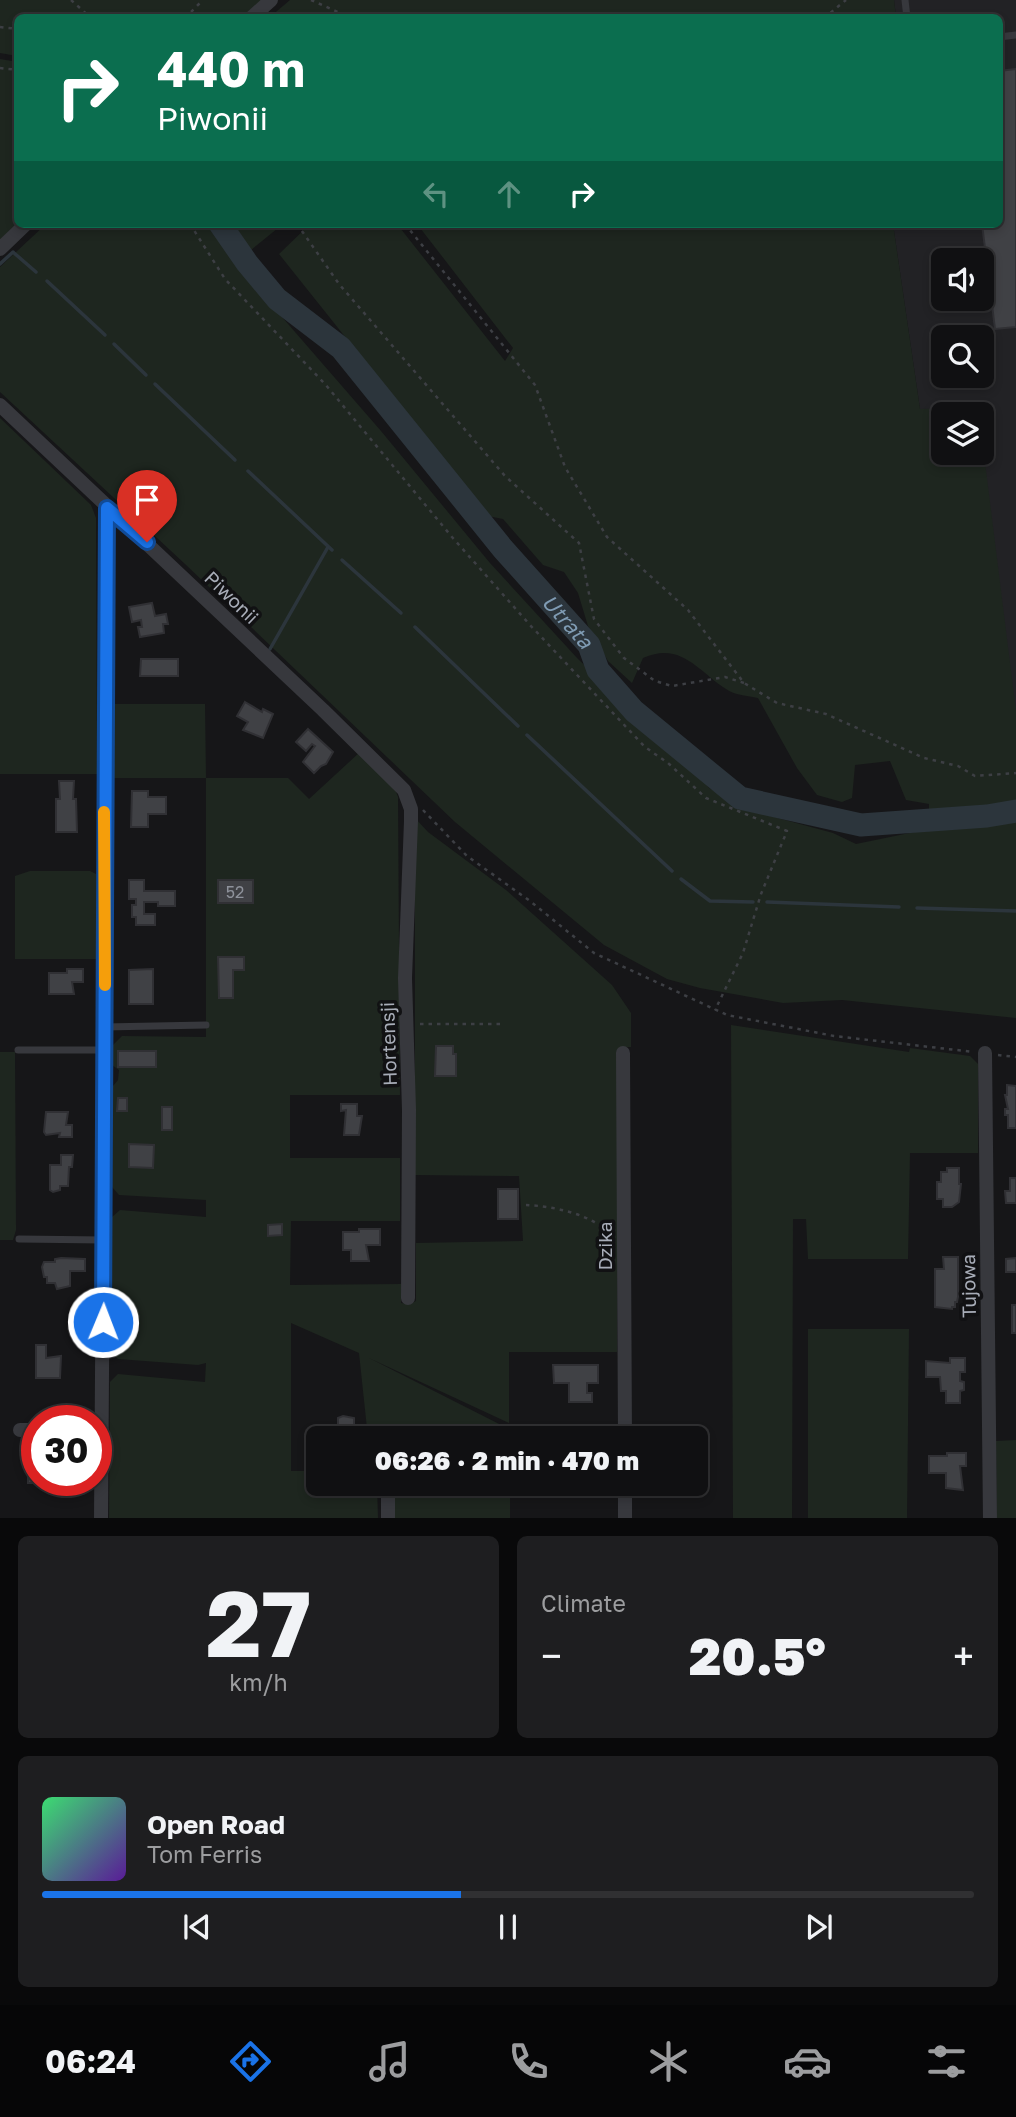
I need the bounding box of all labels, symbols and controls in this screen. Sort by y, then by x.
text: 440 m [157,39,305,98]
icon: right [42,42,133,133]
text: Piwonii [157,99,268,137]
icon: left [417,175,455,213]
icon: ahead [490,175,528,213]
icon: right [563,175,601,213]
map controls [931,248,994,465]
button: sound [931,248,994,311]
button: search [931,325,994,388]
button: layers [931,402,994,465]
pin [117,470,177,542]
icon: arrive [128,481,166,519]
street label: Piwonii [200,566,264,628]
water label: Utrata [537,589,599,654]
house number: 52 [226,882,244,902]
street label: Hortensji [375,1002,401,1086]
street label: Dzika [593,1221,616,1271]
street label: Tujowa [956,1254,980,1318]
position arrow [66,1285,140,1359]
speed limit sign: 30 [21,1405,112,1496]
text: 06:26 · 2 min · 470 m [375,1445,639,1476]
text: 27 [206,1568,311,1677]
text: Climate [541,1589,626,1617]
text: 20.5° [689,1624,826,1686]
text: − [541,1633,562,1678]
text: + [953,1633,974,1678]
text: km/h [229,1668,288,1696]
text: Open Road [147,1809,285,1840]
text: Tom Ferris [147,1840,262,1868]
icon: previous [178,1908,216,1946]
icon: pause [489,1908,527,1946]
icon: next [800,1908,838,1946]
icon: directions [226,2037,275,2086]
icon: music [365,2037,414,2086]
icon: phone [504,2037,553,2086]
icon: climate [644,2037,693,2086]
icon: car [783,2037,832,2086]
icon: filters [922,2037,971,2086]
text: 06:24 [45,2042,136,2080]

